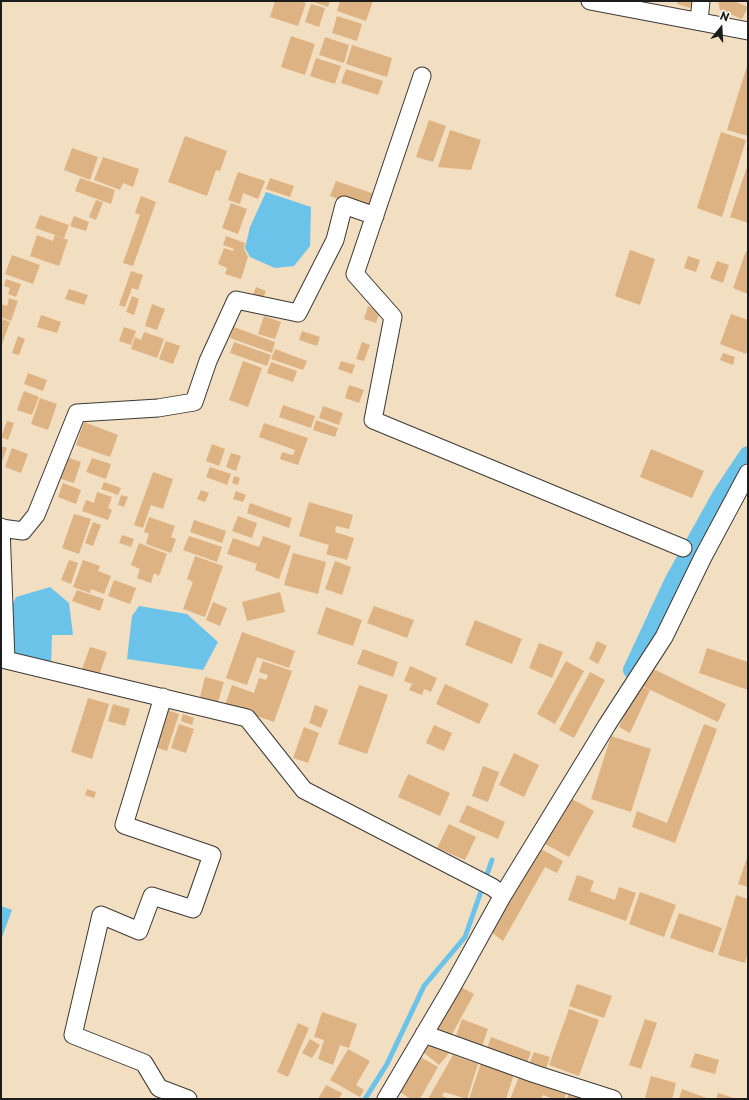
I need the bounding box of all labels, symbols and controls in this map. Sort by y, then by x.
text: N [718,7,732,26]
north arrow [701,8,741,48]

